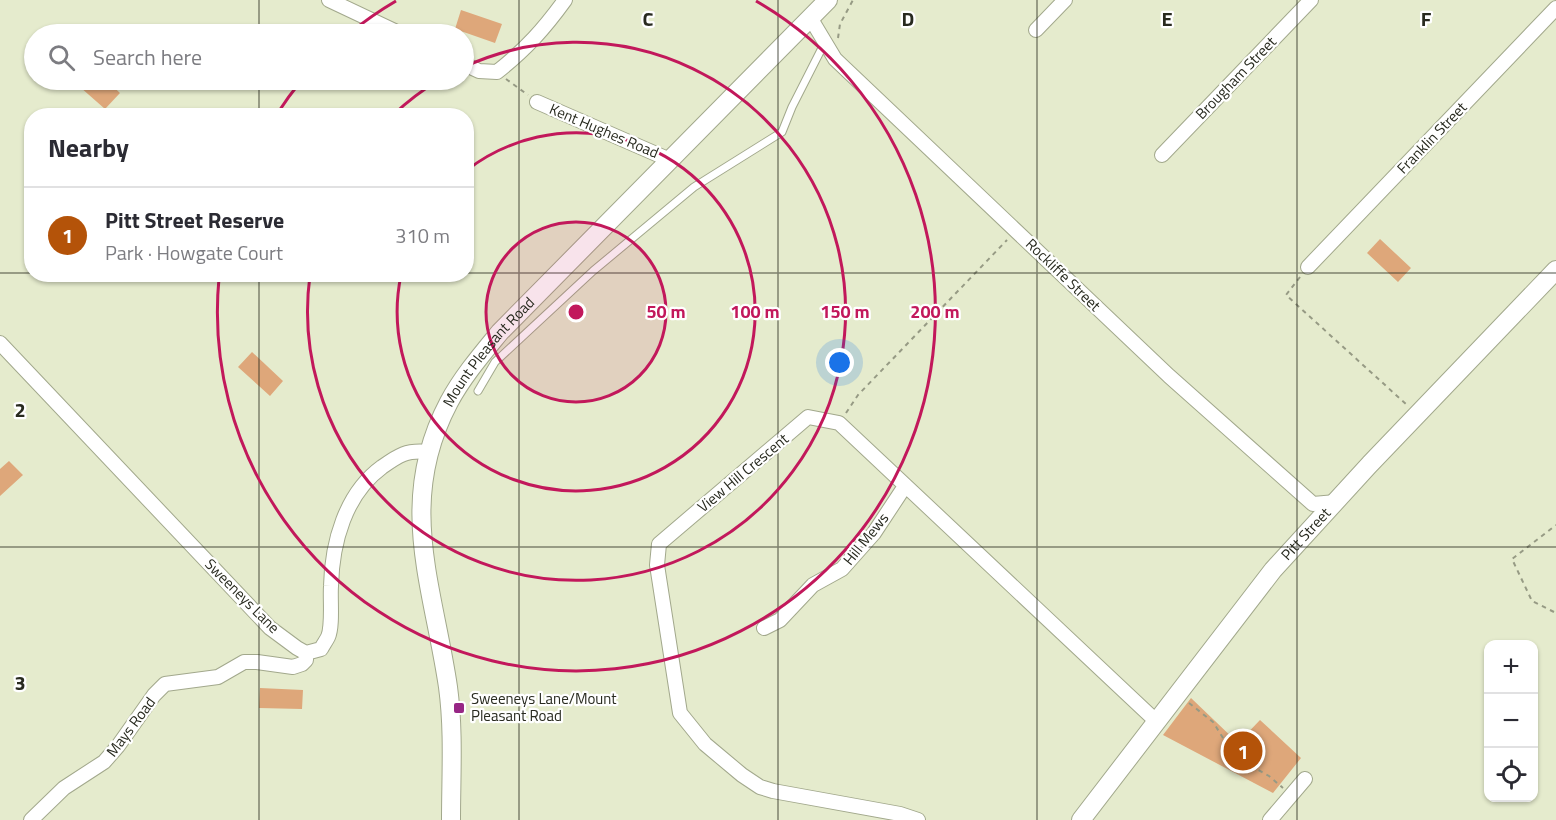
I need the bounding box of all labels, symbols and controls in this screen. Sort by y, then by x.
text: C [643,3,654,34]
text: D [902,3,914,34]
text: E [1161,3,1173,34]
text: F [1421,3,1432,34]
search box [24,24,474,90]
street label: Brougham Street [1190,30,1282,124]
text: Search here [93,40,202,74]
icon: search [45,41,78,74]
street label: Franklin Street [1391,96,1472,179]
street label: Kent Hughes Road [546,97,662,164]
text: Nearby [48,128,129,167]
text: Pitt Street Reserve [105,203,284,237]
text: 1 [62,220,73,251]
text: 310 m [395,220,450,251]
street label: Rockliffe Street [1021,233,1107,317]
text: Park · Howgate Court [105,237,283,268]
street label: Mount Pleasant Road [437,291,540,411]
text: 50 m [646,298,686,325]
text: 100 m [730,298,780,325]
text: 150 m [820,298,870,325]
text: 200 m [910,298,960,325]
centre of rings [566,302,586,322]
your location [825,348,854,377]
text: 2 [14,394,26,425]
street label: View Hill Crescent [692,427,794,518]
street label: Pitt Street [1275,501,1336,565]
street label: Hill Mews [837,507,894,570]
street label: Sweeneys Lane [200,553,285,638]
map controls [1484,640,1538,802]
button: + [1484,640,1538,694]
text: 3 [14,667,26,698]
place label: Sweeneys Lane/Mount Pleasant Road [471,687,617,727]
street label: Mays Road [100,692,161,762]
button: − [1484,694,1538,748]
marker: Sweeneys Lane/Mount Pleasant Road [452,701,466,715]
pin: 1 [1224,728,1262,774]
button: locate [1484,748,1538,802]

